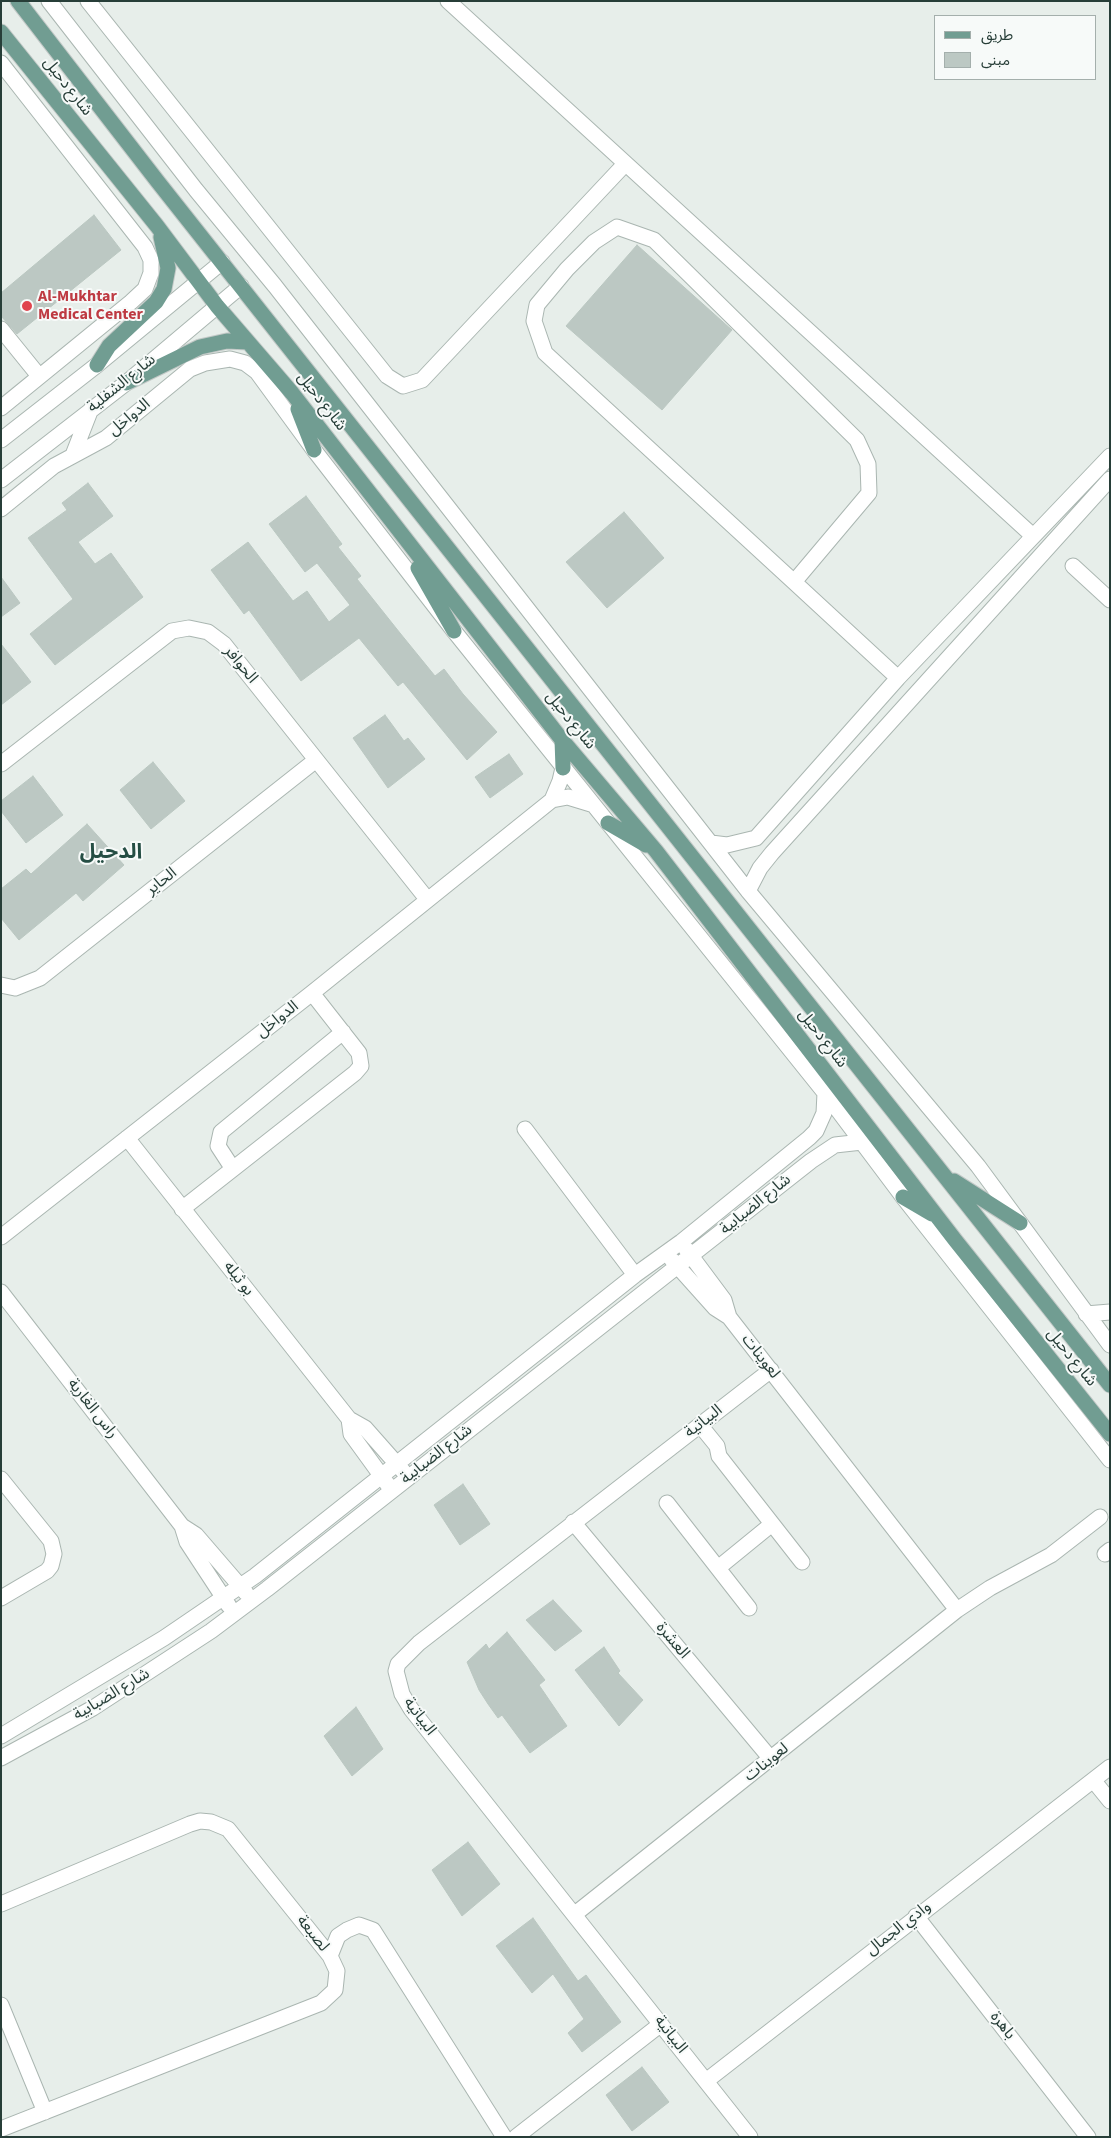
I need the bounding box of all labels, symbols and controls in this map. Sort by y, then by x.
legend [934,15,1096,80]
text: طريق [981,25,1013,46]
text: مبنى [981,50,1010,71]
street label: شارع دحيل [38,54,96,120]
place label: Al-Mukhtar Medical Center [38,287,143,325]
marker: Al-Mukhtar Medical Center [20,299,34,313]
street label: شارع الشفلية [84,351,160,417]
street label: شارع دحيل [292,369,350,435]
street label: الدواخل [105,395,155,441]
street label: الحوافر [219,642,261,688]
street label: شارع دحيل [541,688,599,754]
district label: الدحيل [80,840,142,866]
street label: الحاير [143,864,181,900]
street label: الدواخل [253,997,303,1043]
street label: شارع دحيل [793,1006,851,1072]
street label: شارع الضبابية [717,1171,795,1239]
street label: بو ثيله [219,1258,257,1300]
street label: شارع دحيل [1042,1325,1100,1391]
street label: لعوينات [737,1331,783,1383]
street label: راس الغارية [63,1375,121,1443]
street label: البياتية [681,1401,727,1443]
street label: شارع الضبابية [397,1421,477,1489]
street label: العشرة [651,1619,693,1663]
street label: شارع الضبابية [70,1665,154,1725]
street label: البياتية [399,1694,439,1740]
street label: لعوينات [741,1740,793,1786]
street label: وادي الجمال [863,1898,935,1960]
street label: لصبعة [292,1912,332,1956]
street label: باهرة [985,2008,1019,2044]
street label: البياتية [649,2012,691,2058]

